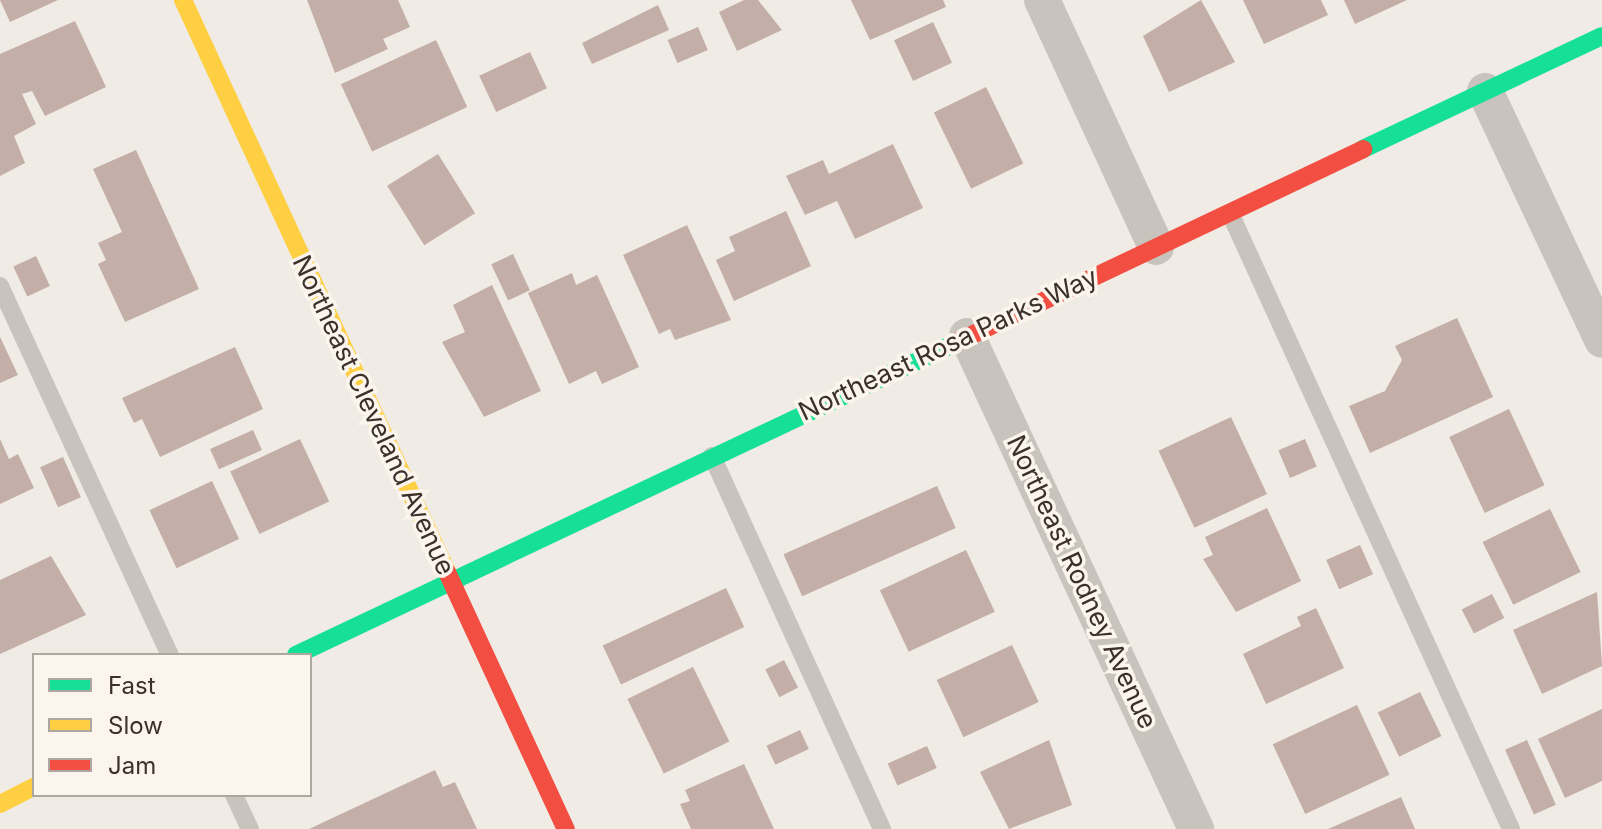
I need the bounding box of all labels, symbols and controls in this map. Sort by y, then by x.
street label: Northeast Cleveland Avenue [286,250,462,580]
street label: Northeast Rosa Parks Way [794,261,1102,427]
street label: Northeast Rodney Avenue [1000,430,1164,734]
legend [32,653,312,797]
text: Fast [108,671,156,700]
text: Slow [108,711,163,740]
text: Jam [108,751,156,780]

